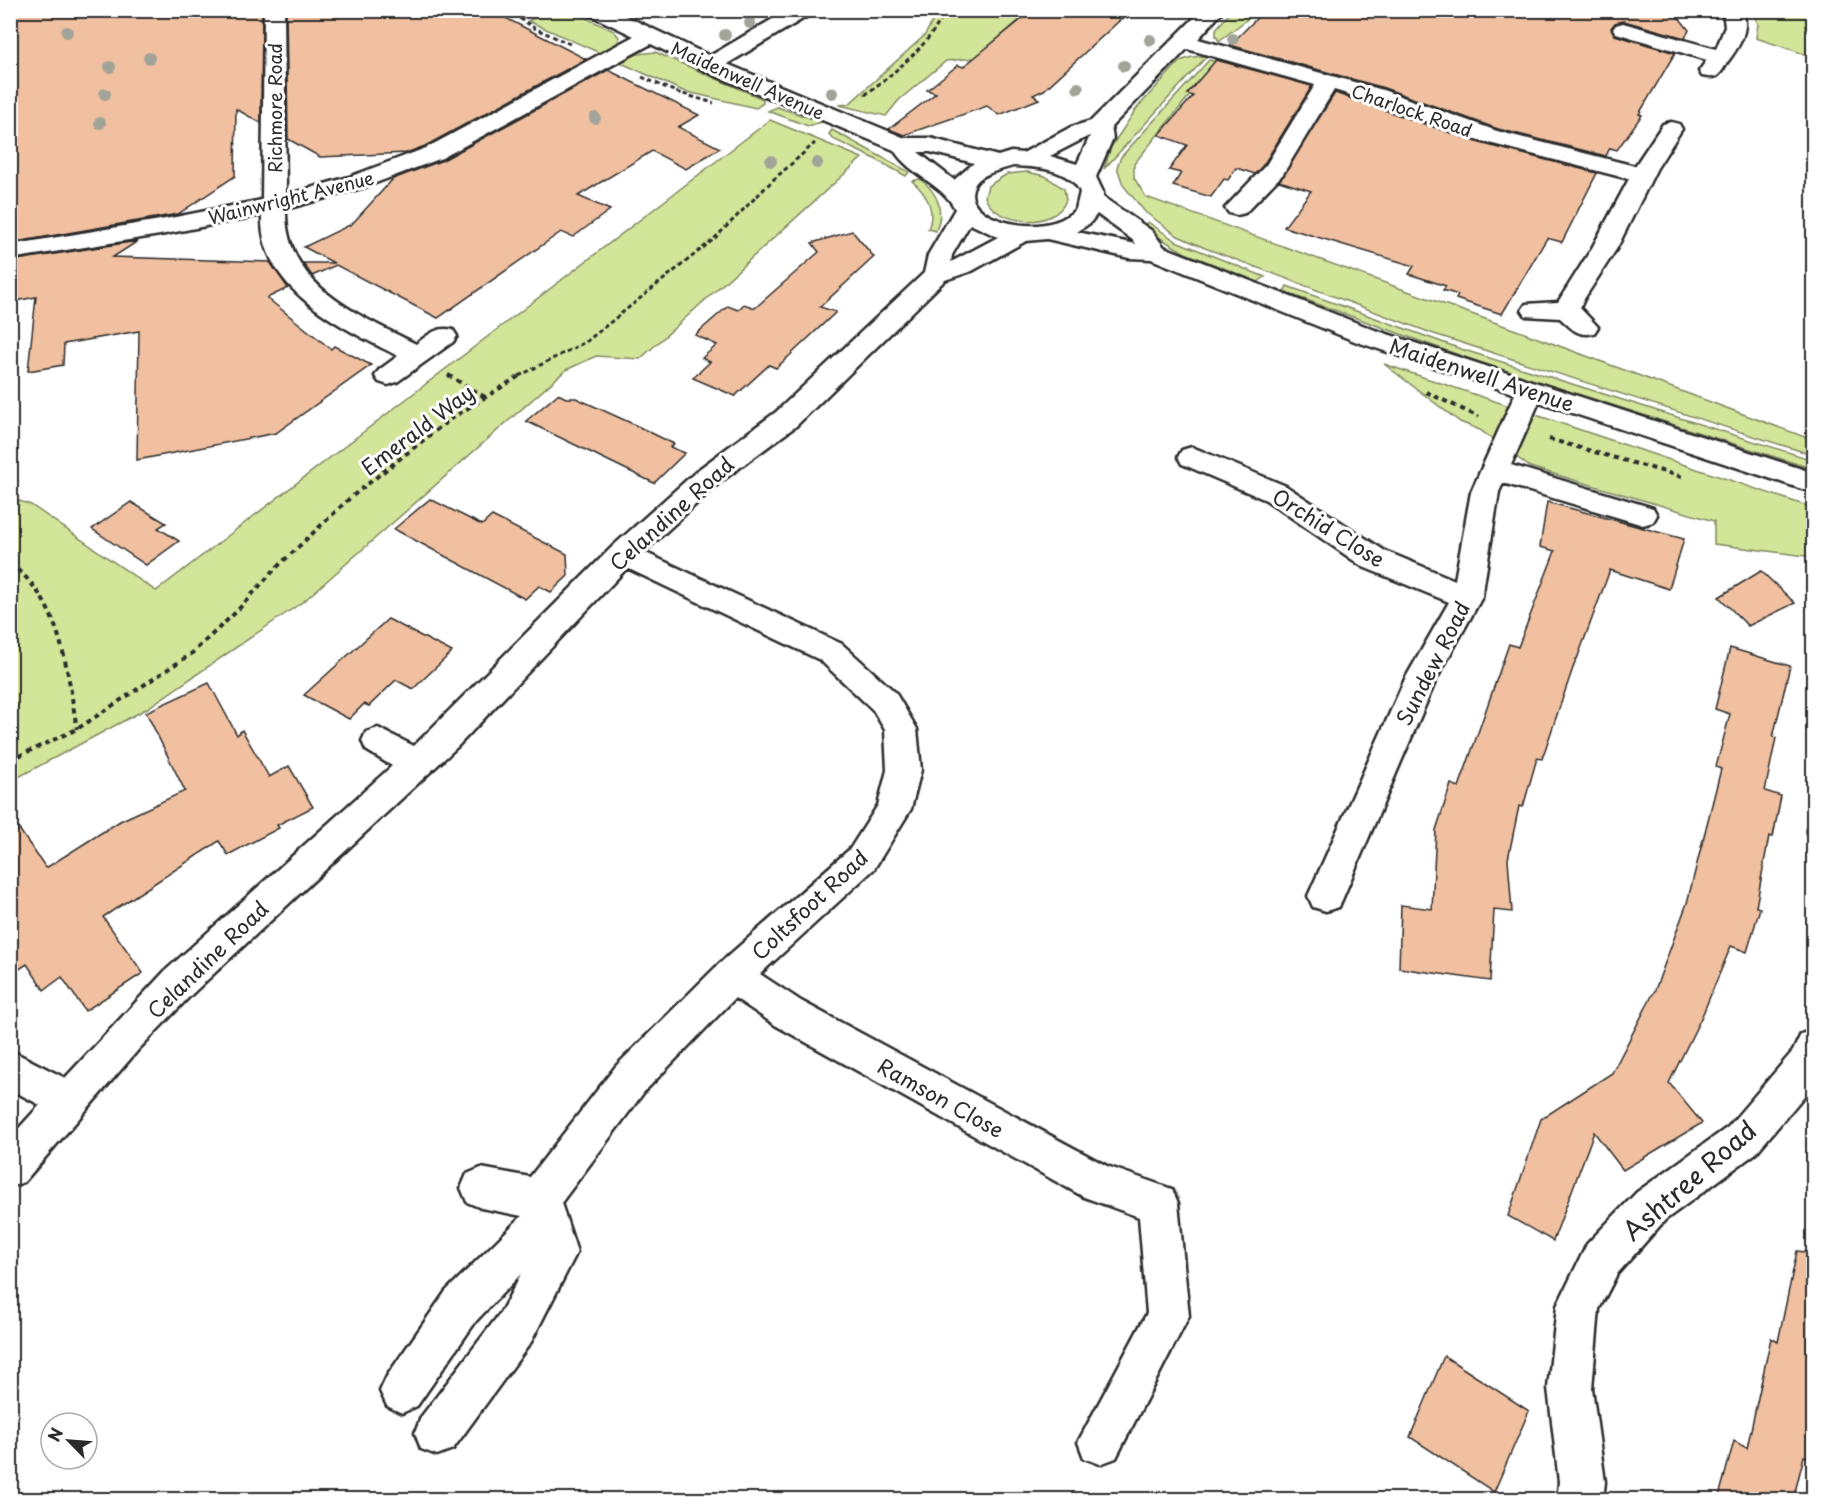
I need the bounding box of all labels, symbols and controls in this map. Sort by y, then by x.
street label: Maidenwell Avenue [667,34,829,126]
street label: Richmore Road [261,43,288,173]
street label: Charlock Road [1348,77,1476,143]
street label: Wainwright Avenue [205,163,377,231]
street label: Maidenwell Avenue [1386,329,1578,419]
street label: Emerald Way [354,376,480,482]
street label: Celandine Road [602,448,740,578]
street label: Orchid Close [1267,480,1391,574]
street label: Sundew Road [1387,595,1477,731]
street label: Coltsfoot Road [744,841,874,967]
street label: Celandine Road [139,893,275,1025]
street label: Ramson Close [872,1049,1010,1145]
street label: Ashtree Road [1613,1111,1765,1249]
north arrow [39,1411,99,1471]
text: N [41,1423,68,1445]

